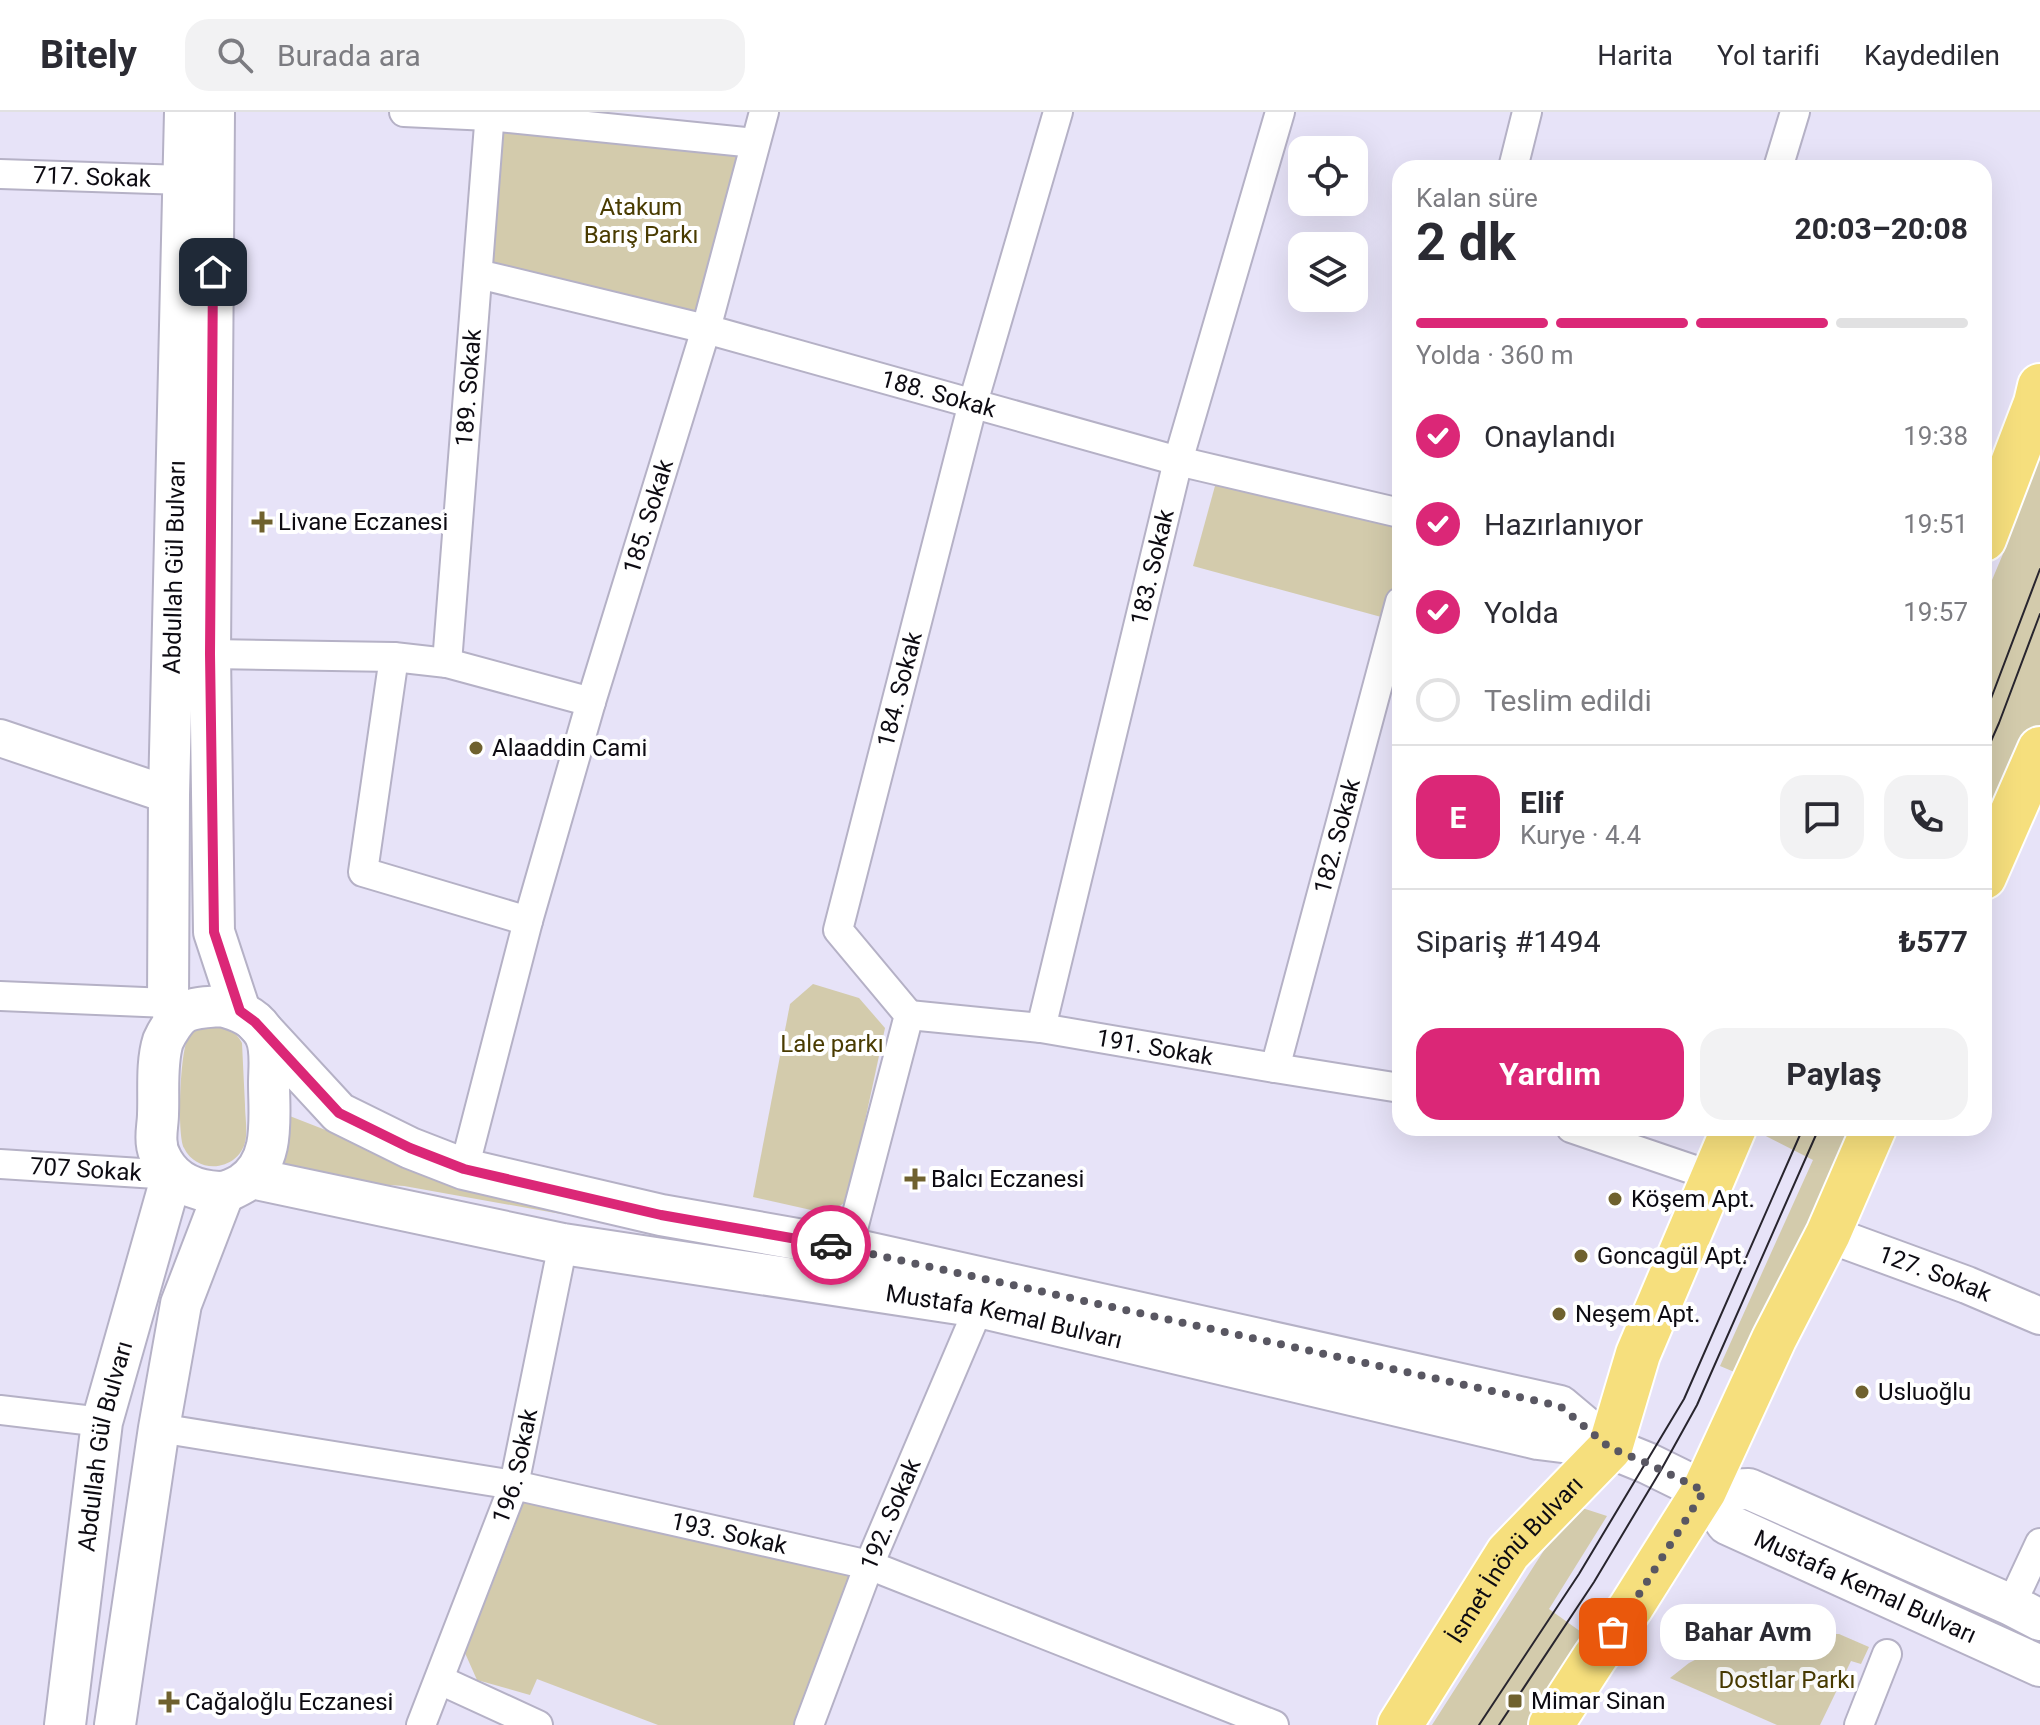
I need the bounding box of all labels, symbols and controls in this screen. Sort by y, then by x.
search box [185,19,745,91]
text: Bitely [40,33,137,77]
icon: search [213,33,257,77]
text: Burada ara [277,38,421,73]
text: Harita [1597,39,1673,72]
text: Yol tarifi [1717,39,1820,72]
text: Kaydedilen [1864,39,2000,72]
map controls [1288,136,1368,312]
button: locate [1288,136,1368,216]
street label: 717. Sokak [32,161,152,193]
text: Kalan süre [1416,183,1538,213]
park label: Atakum Barış Parkı [584,193,698,249]
text: 20:03–20:08 [1794,211,1968,246]
text: 2 dk [1416,212,1516,273]
button: layers [1288,232,1368,312]
pin [179,238,247,306]
icon: home [191,250,235,294]
street label: 189. Sokak [450,327,487,448]
text: Yolda · 360 m [1416,340,1574,370]
street label: 188. Sokak [878,365,1000,424]
icon: check [1416,414,1460,458]
text: Onaylandı [1484,419,1616,454]
text: 19:38 [1903,421,1968,451]
street label: 185. Sokak [617,455,679,577]
street label: Abdullah Gül Bulvarı [158,460,191,674]
icon: check [1416,502,1460,546]
street label: 183. Sokak [1125,506,1180,628]
text: Hazırlanıyor [1484,507,1643,542]
place label: Livane Eczanesi [278,508,448,536]
text: 19:51 [1903,509,1968,539]
marker: Livane Eczanesi [253,513,271,531]
icon: check [1416,590,1460,634]
text: Yolda [1484,595,1559,630]
text: 19:57 [1903,597,1968,627]
street label: 184. Sokak [871,628,928,750]
text: Teslim edildi [1484,683,1652,718]
place label: Alaaddin Cami [492,734,647,762]
marker: Alaaddin Cami [467,739,485,757]
street label: 182. Sokak [1308,775,1366,897]
button: chat [1780,775,1864,859]
button: phone [1884,775,1968,859]
text: Elif [1520,785,1564,820]
text: E [1450,800,1466,835]
text: Kurye · 4.4 [1520,820,1641,850]
text: Sipariş #1494 [1416,924,1601,959]
text: ₺577 [1899,924,1968,959]
street label: 191. Sokak [1094,1024,1216,1071]
button: Yardım [1416,1028,1684,1120]
button: Paylaş [1700,1028,1968,1120]
park label: Lale parkı [780,1030,884,1058]
street label: 707 Sokak [29,1152,143,1187]
place label: Balcı Eczanesi [931,1165,1084,1193]
marker: Balcı Eczanesi [906,1170,924,1188]
place label: Köşem Apt. [1631,1185,1755,1213]
marker: Köşem Apt. [1606,1190,1624,1208]
courier [791,1205,871,1285]
icon: car [809,1223,853,1267]
street label: 127. Sokak [1875,1240,1996,1308]
place label: Goncagül Apt. [1597,1242,1748,1270]
marker: Goncagül Apt. [1572,1247,1590,1265]
street label: Mustafa Kemal Bulvarı [884,1279,1125,1354]
place label: Neşem Apt. [1575,1300,1700,1328]
marker: Neşem Apt. [1550,1305,1568,1323]
street label: Abdullah Gül Bulvarı [72,1338,138,1553]
place label: Usluoğlu [1878,1378,1971,1406]
marker: Usluoğlu [1853,1383,1871,1401]
street label: 196. Sokak [486,1405,543,1528]
street label: 192. Sokak [855,1454,927,1574]
street label: İsmet İnönü Bulvarı [1441,1470,1589,1648]
street label: 193. Sokak [668,1507,791,1560]
street label: Mustafa Kemal Bulvarı [1750,1524,1981,1649]
pin [1579,1598,1647,1666]
callout: Bahar Avm [1661,1604,1837,1660]
icon: bag [1591,1610,1635,1654]
text: Bahar Avm [1684,1617,1812,1647]
park label: Dostlar Parkı [1719,1666,1855,1694]
place label: Mimar Sinan [1531,1687,1666,1715]
place label: Cağaloğlu Eczanesi [185,1688,393,1716]
marker: Mimar Sinan [1506,1692,1524,1710]
marker: Cağaloğlu Eczanesi [160,1693,178,1711]

